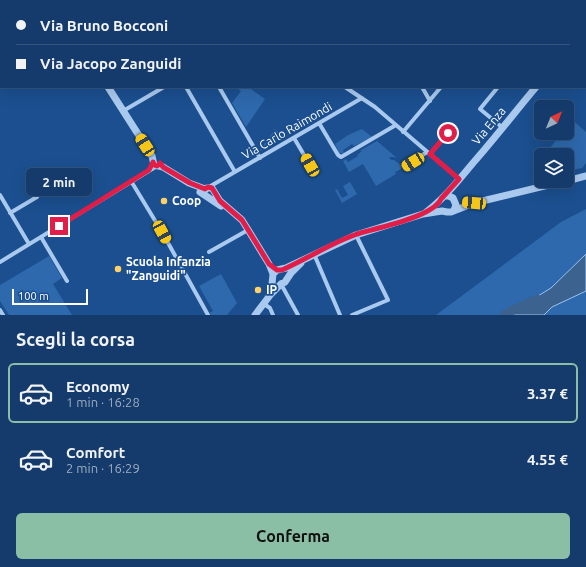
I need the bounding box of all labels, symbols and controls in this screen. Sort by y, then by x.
text: Via Bruno Bocconi [40,17,168,34]
text: Via Jacopo Zanguidi [40,55,181,72]
street label: Via Carlo Raimondi [240,100,334,162]
north arrow [534,100,574,140]
map controls [534,100,574,188]
street label: Via Enza [469,104,508,147]
route start [439,124,457,142]
car [133,132,157,158]
button: layers [534,148,574,188]
car [400,151,426,173]
car [299,152,321,178]
callout: 2 min [26,168,92,196]
text: 2 min [43,175,75,189]
place label: Coop [172,194,201,207]
marker: Coop [159,196,169,206]
car [462,196,486,210]
route end [50,217,68,235]
car [151,219,173,245]
place label: Scuola Infanzia "Zanguidi" [126,255,211,282]
marker: Scuola Infanzia "Zanguidi" [113,264,123,274]
place label: IP [266,283,278,296]
marker: IP [253,285,263,295]
scale bar [12,287,88,306]
text: 100 m [18,290,49,302]
text: Scegli la corsa [16,329,135,349]
icon: car [18,375,54,411]
text: Economy [66,378,130,395]
text: 3.37 € [527,385,568,402]
text: 1 min · 16:28 [66,395,140,409]
icon: car [18,441,54,477]
text: Comfort [66,444,125,461]
text: 4.55 € [527,451,568,468]
text: 2 min · 16:29 [66,461,140,475]
button: Conferma [16,513,570,559]

